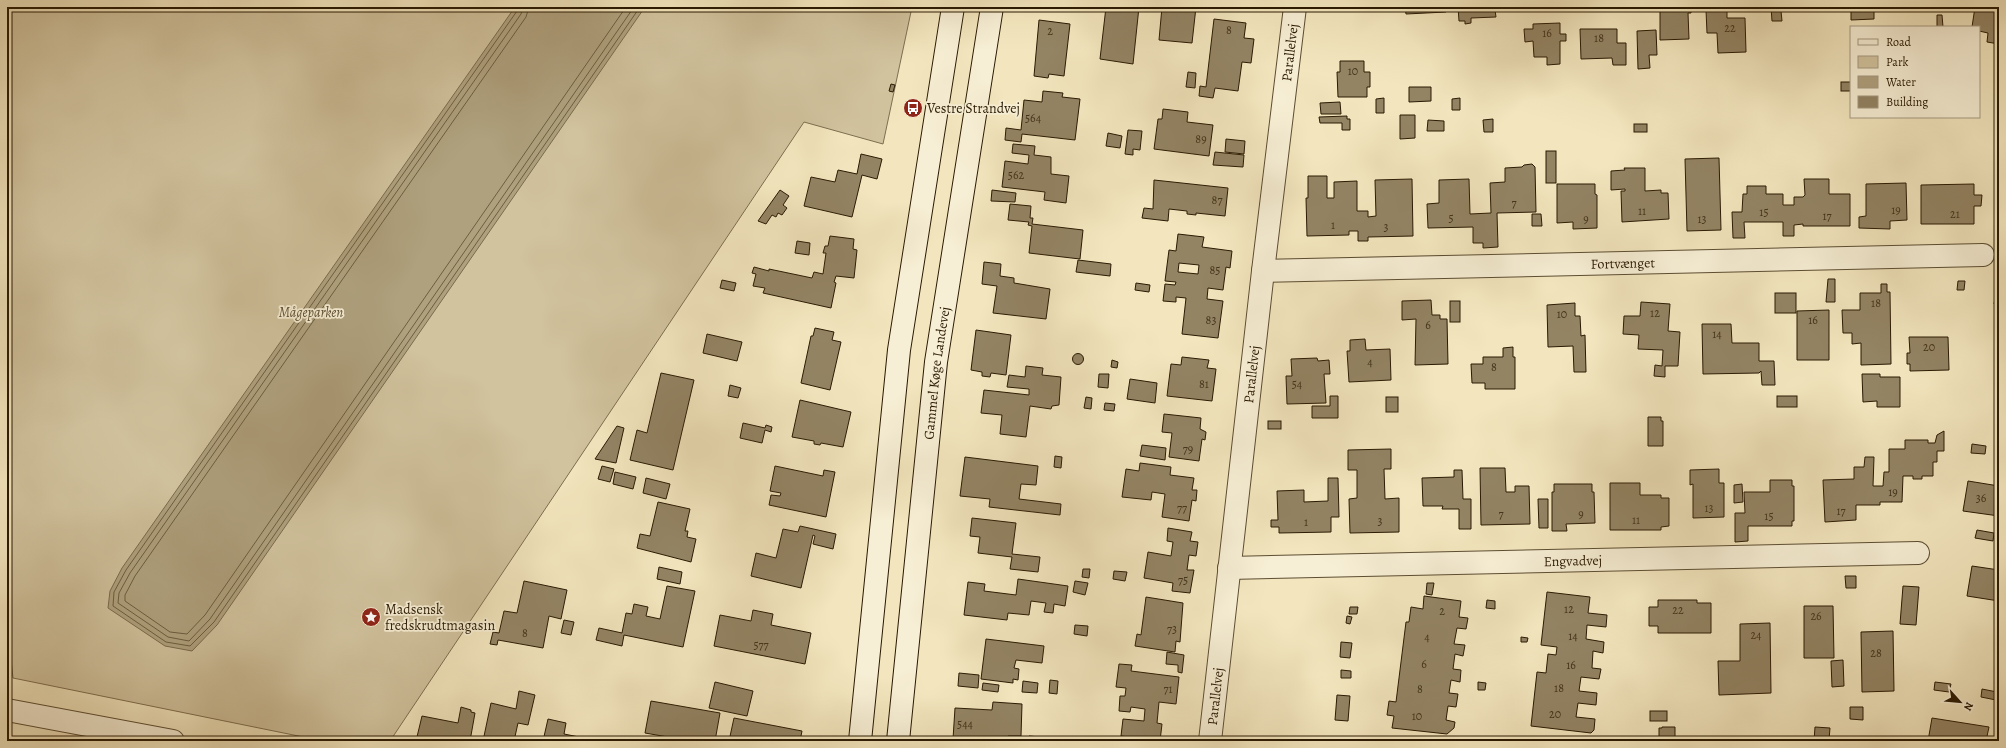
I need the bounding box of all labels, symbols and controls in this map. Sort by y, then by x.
house number: 22 [1724,20,1736,36]
house number: 8 [1226,22,1232,38]
house number: 2 [1047,23,1053,39]
street label: Parallelvej [1277,23,1302,83]
house number: 16 [1542,25,1552,41]
legend [1850,26,1980,118]
house number: 18 [1594,30,1604,46]
text: Road [1886,34,1912,50]
text: Park [1886,54,1909,70]
house number: 10 [1348,63,1358,79]
text: Water [1885,74,1916,90]
text: Building [1886,94,1928,110]
bus stop icon: Vestre Strandvej [902,97,924,119]
place label: Vestre Strandvej [926,99,1020,118]
house number: 564 [1025,110,1042,126]
house number: 89 [1195,131,1207,147]
house number: 562 [1008,167,1025,183]
house number: 87 [1212,192,1223,208]
house number: 7 [1511,195,1517,211]
house number: 19 [1891,202,1901,218]
house number: 11 [1638,203,1646,219]
house number: 15 [1759,204,1769,220]
house number: 21 [1950,206,1960,222]
house number: 17 [1822,208,1833,224]
house number: 5 [1448,210,1454,226]
house number: 9 [1583,211,1589,227]
house number: 13 [1697,211,1707,227]
house number: 1 [1331,217,1335,233]
house number: 3 [1384,219,1389,235]
street label: Fortvænget [1591,253,1656,273]
house number: 85 [1210,262,1220,278]
house number: 18 [1871,295,1881,311]
park label: Mågeparken [279,303,343,322]
street label: Gammel Køge Landevej [919,305,954,440]
house number: 12 [1650,305,1660,321]
house number: 10 [1557,306,1567,322]
house number: 83 [1206,312,1216,328]
house number: 16 [1808,312,1818,328]
house number: 6 [1425,317,1431,333]
house number: 14 [1712,326,1722,342]
house number: 20 [1923,339,1935,355]
street label: Parallelvej [1239,344,1264,404]
house number: 4 [1367,354,1373,370]
house number: 8 [1491,359,1497,375]
house number: 81 [1199,376,1209,392]
house number: 54 [1292,376,1303,392]
house number: 79 [1183,441,1193,457]
house number: 19 [1888,484,1898,500]
house number: 36 [1976,490,1987,506]
house number: 77 [1177,500,1188,516]
house number: 13 [1704,500,1714,516]
house number: 17 [1836,503,1847,519]
house number: 7 [1498,506,1504,522]
house number: 9 [1578,506,1584,522]
house number: 15 [1764,508,1774,524]
house number: 11 [1632,512,1640,528]
house number: 3 [1378,513,1383,529]
house number: 1 [1304,514,1308,530]
street label: Engvadvej [1544,550,1602,571]
house number: 75 [1178,572,1188,588]
place label: Madsensk fredskrudtmagasin [385,600,495,635]
house number: 12 [1564,601,1574,617]
house number: 22 [1672,602,1684,618]
house number: 2 [1439,603,1445,619]
place icon: Madsensk fredskrudtmagasin [360,606,382,628]
house number: 26 [1810,608,1822,624]
house number: 73 [1167,621,1177,637]
house number: 8 [522,625,528,641]
house number: 24 [1750,627,1762,643]
house number: 14 [1568,628,1578,644]
house number: 4 [1424,629,1430,645]
house number: 577 [753,637,770,653]
house number: 28 [1870,645,1882,661]
house number: 6 [1421,656,1427,672]
house number: 16 [1566,657,1576,673]
street label: Parallelvej [1202,666,1228,726]
house number: 18 [1554,680,1564,696]
house number: 71 [1163,681,1173,697]
house number: 8 [1417,681,1423,697]
north arrow [1940,682,1980,722]
text: N [1960,699,1977,713]
house number: 20 [1549,706,1561,722]
house number: 10 [1412,708,1422,724]
house number: 544 [957,716,974,732]

